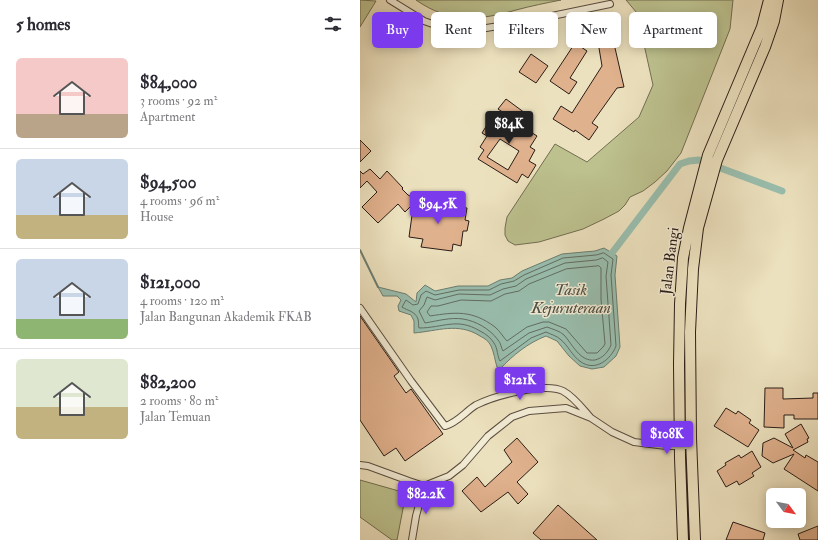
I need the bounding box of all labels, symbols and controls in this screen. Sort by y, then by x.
chip: Buy [372,12,423,48]
chip: Rent [431,12,486,48]
chip: Filters [494,12,558,48]
chip: New [566,12,621,48]
chip: Apartment [629,12,717,48]
icon: filters [322,13,344,35]
text: 5 homes [16,14,70,35]
text: $84,000 [140,72,197,93]
icon: home [48,74,96,122]
text: 3 rooms · 92 m² [140,93,217,109]
text: Apartment [140,109,196,125]
pin: $84K [485,111,533,145]
text: $84K [494,116,524,132]
text: $94,500 [140,172,196,193]
icon: home [48,175,96,223]
pin: $94.5K [405,191,471,225]
text: 4 rooms · 96 m² [140,193,219,209]
text: $94.5K [419,196,457,212]
text: House [140,209,173,225]
street label: Jalan Bangi [656,226,685,297]
text: $121,000 [140,272,201,293]
icon: home [48,275,96,323]
water label: Tasik Kejuruteraan [530,280,611,318]
text: 4 rooms · 120 m² [140,293,224,309]
text: Jalan Bangunan Akademik FKAB [140,309,312,325]
pin: $121K [492,367,548,401]
text: $82,200 [140,372,196,393]
text: $121K [504,372,536,388]
icon: home [48,375,96,423]
text: 2 rooms · 80 m² [140,393,218,409]
text: Jalan Temuan [140,409,211,425]
pin: $108K [639,421,695,455]
text: $108K [650,426,684,442]
pin: $82.2K [393,481,459,515]
text: $82.2K [407,486,445,502]
north arrow [766,488,806,528]
map controls [766,488,806,528]

